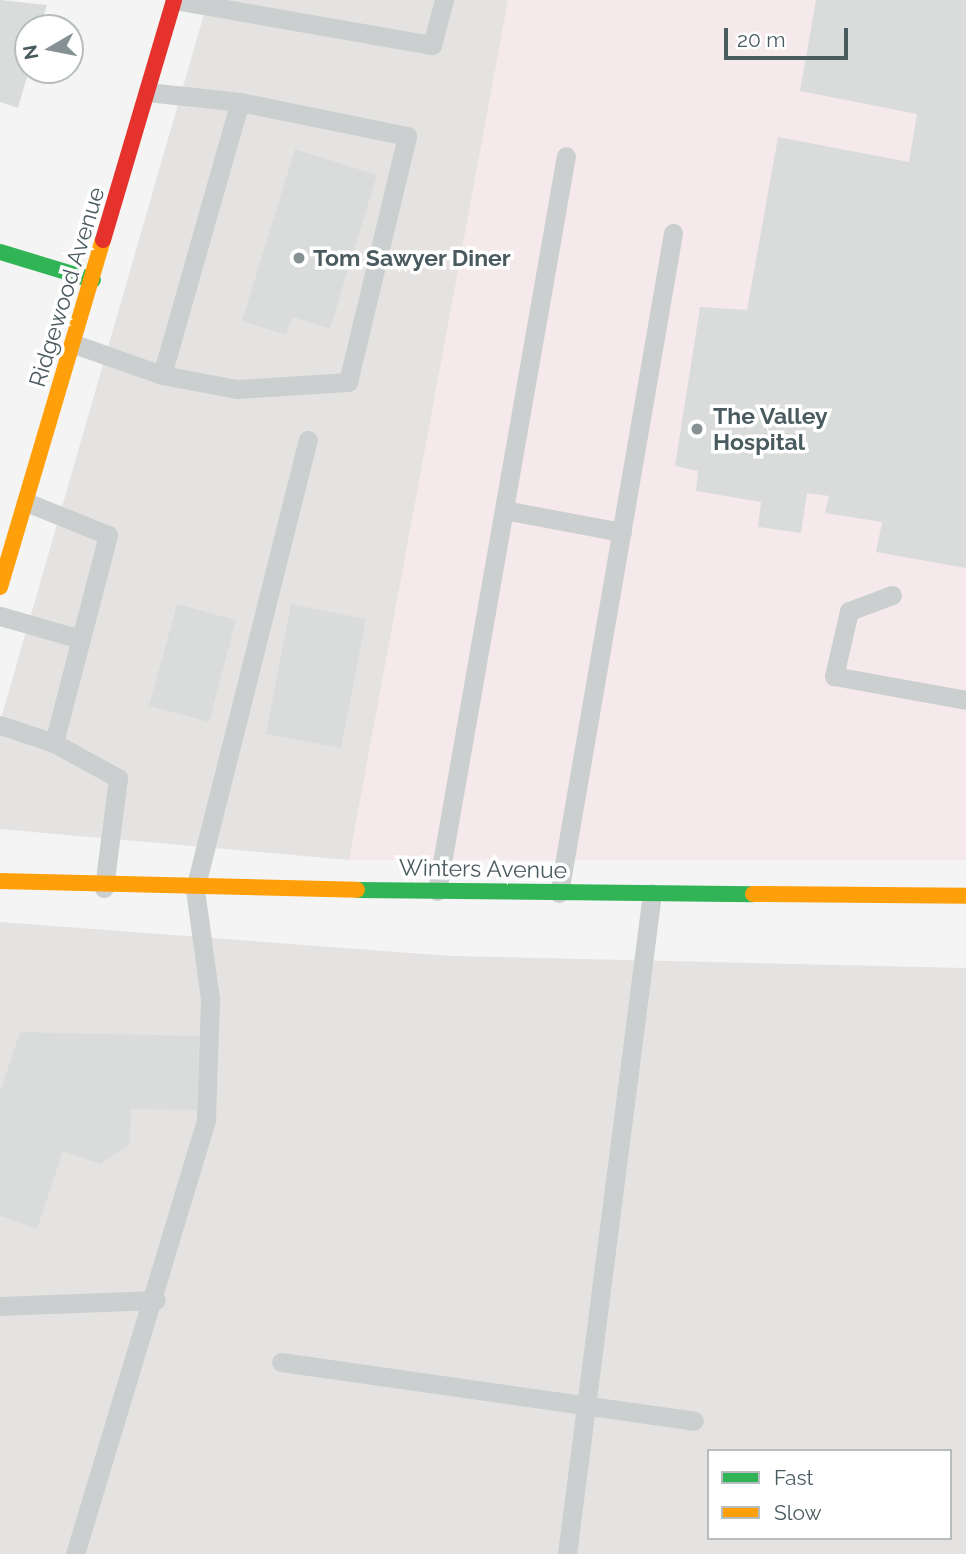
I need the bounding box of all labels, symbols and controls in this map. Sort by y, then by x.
north arrow [14,14,84,84]
scale bar [728,14,852,58]
text: 20 m [737,27,785,52]
text: N [18,43,42,61]
street label: Ridgewood Avenue [23,183,111,391]
place label: Tom Sawyer Diner [313,244,511,272]
marker: Tom Sawyer Diner [291,250,307,266]
place label: The Valley Hospital [713,402,828,456]
marker: The Valley Hospital [687,419,707,439]
street label: Winters Avenue [398,854,568,884]
legend [707,1449,952,1540]
text: Fast [774,1465,814,1490]
text: Slow [774,1500,822,1525]

